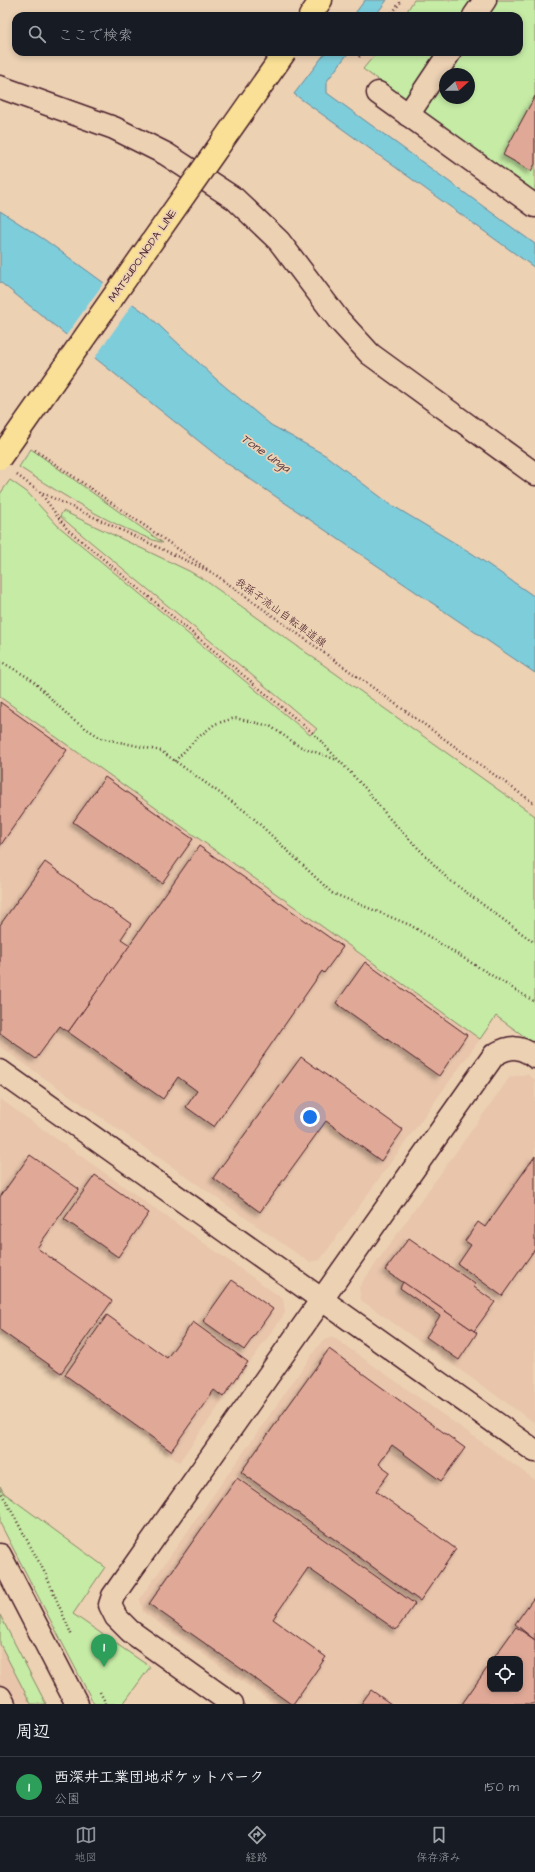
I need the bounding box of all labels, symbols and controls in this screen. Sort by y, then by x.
search box [12,12,523,56]
icon: search [26,23,48,45]
text: ここで検索 [58,25,133,46]
north arrow [439,68,475,104]
street label: MATSUDO-NODA LINE [105,206,180,305]
water label: Tone Unga [237,430,294,478]
street label: 我孫子流山自転車道線 [232,574,330,651]
your location [300,1107,320,1127]
pin: 1 [91,1634,117,1667]
map controls [487,1656,523,1692]
button: locate [487,1656,523,1692]
text: 周辺 [16,1720,50,1744]
text: 西深井工業団地ポケットパーク [54,1767,264,1788]
text: 1 [28,1778,30,1796]
text: 150 m [485,1778,519,1796]
text: 公園 [54,1790,80,1808]
tab: 地図 [75,1824,97,1865]
tab: 経路 [246,1824,268,1865]
tab: 保存済み [417,1824,461,1865]

